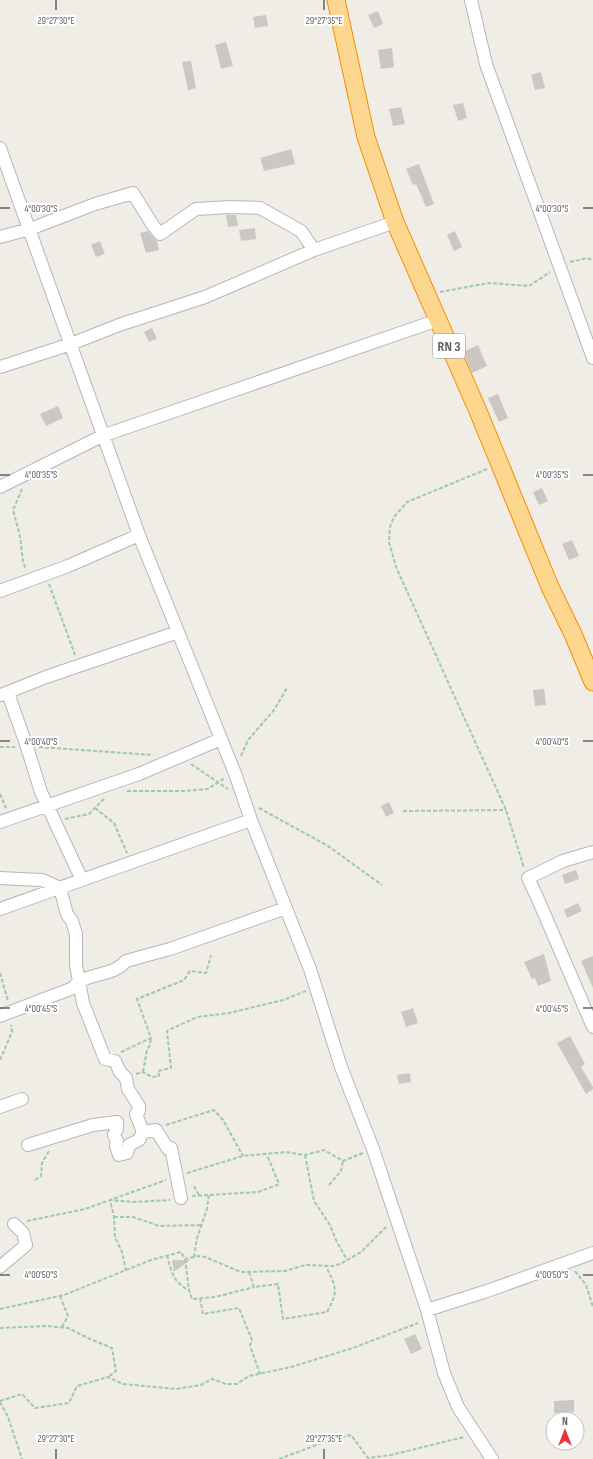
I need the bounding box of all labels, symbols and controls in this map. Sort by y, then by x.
text: 29°27'30"E [37,15,75,27]
text: 29°27'35"E [306,15,342,27]
text: 4°00'30"S [24,203,58,215]
text: 4°00'30"S [535,203,569,215]
road number: RN 3 [433,334,465,358]
text: 4°00'35"S [25,469,57,481]
text: 4°00'35"S [536,469,568,481]
text: 4°00'40"S [24,736,58,748]
text: 4°00'40"S [535,736,569,748]
text: 4°00'45"S [25,1003,57,1015]
text: 4°00'45"S [536,1003,568,1015]
text: 4°00'50"S [25,1269,57,1281]
text: 4°00'50"S [536,1269,568,1281]
north arrow [545,1411,585,1451]
text: N [562,1415,568,1428]
text: 29°27'30"E [37,1433,75,1445]
text: 29°27'35"E [306,1433,342,1445]

